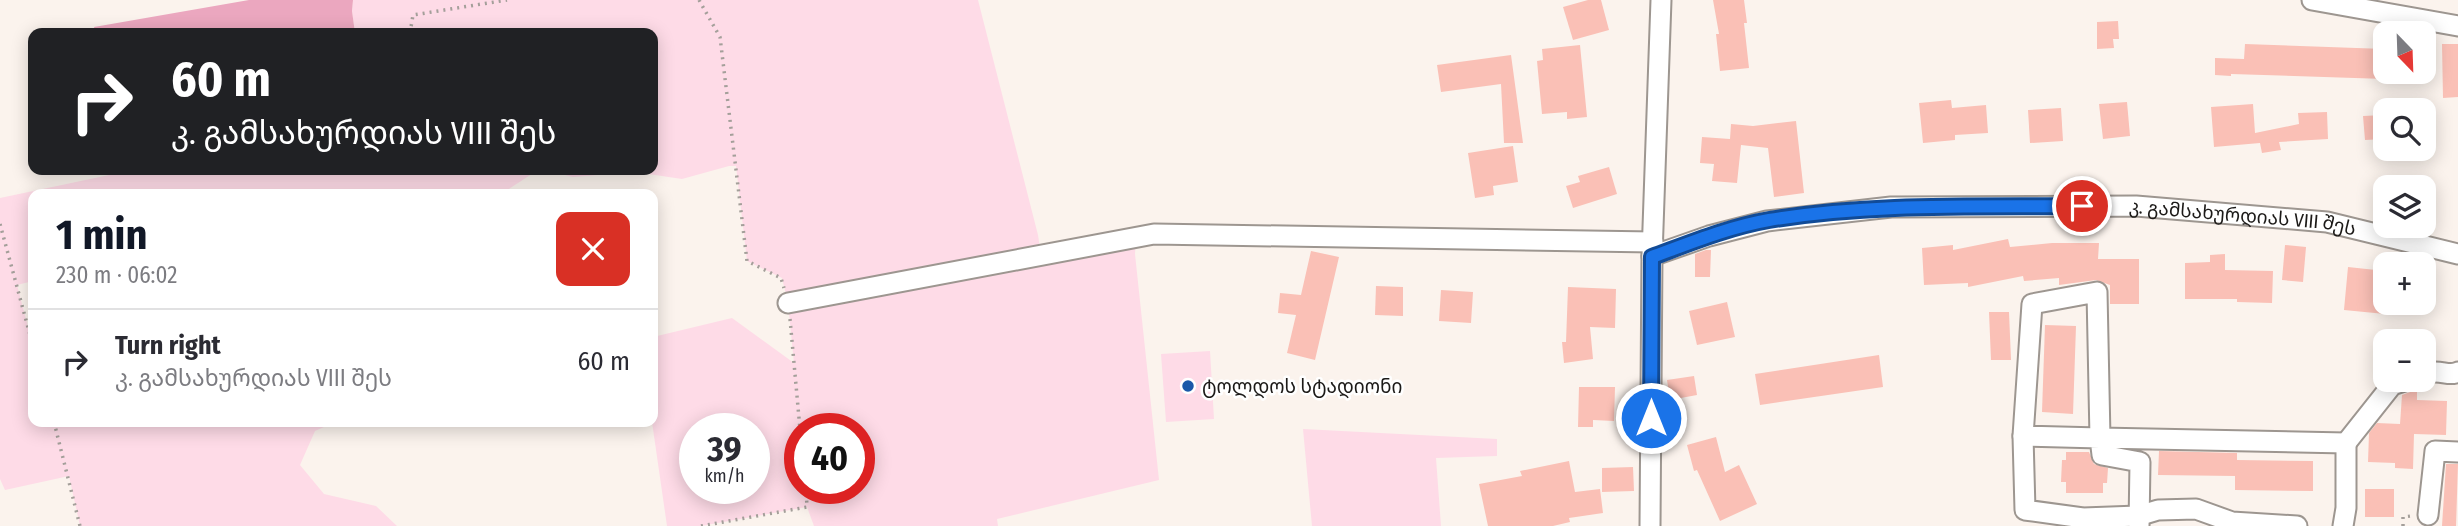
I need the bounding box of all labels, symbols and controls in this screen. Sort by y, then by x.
north arrow [2373,21,2436,84]
map controls [2373,21,2436,392]
text: 60 m [171,50,271,109]
icon: right [56,56,147,147]
button: search [2373,98,2436,161]
text: კ. გამსახურდიას VIII შეს [171,114,556,152]
button: layers [2373,175,2436,238]
pin [2052,176,2112,236]
icon: arrive [2063,187,2101,225]
street label: კ. გამსახურდიას VIII შეს [2128,194,2359,240]
text: 1 min [56,210,147,260]
button: close [556,212,630,286]
button: + [2373,252,2436,315]
text: 230 m · 06:02 [56,261,177,289]
button: − [2373,329,2436,392]
text: Turn right [115,330,221,361]
icon: right [56,343,94,381]
text: 60 m [577,346,630,377]
text: კ. გამსახურდიას VIII შეს [115,364,392,392]
place label: ტოლდოს სტადიონი [1202,375,1402,399]
marker: ტოლდოს სტადიონი [1180,378,1196,394]
position arrow [1614,381,1688,455]
speed limit sign: 40 [784,413,875,504]
text: 39 [707,428,742,470]
text: km/h [704,465,745,487]

